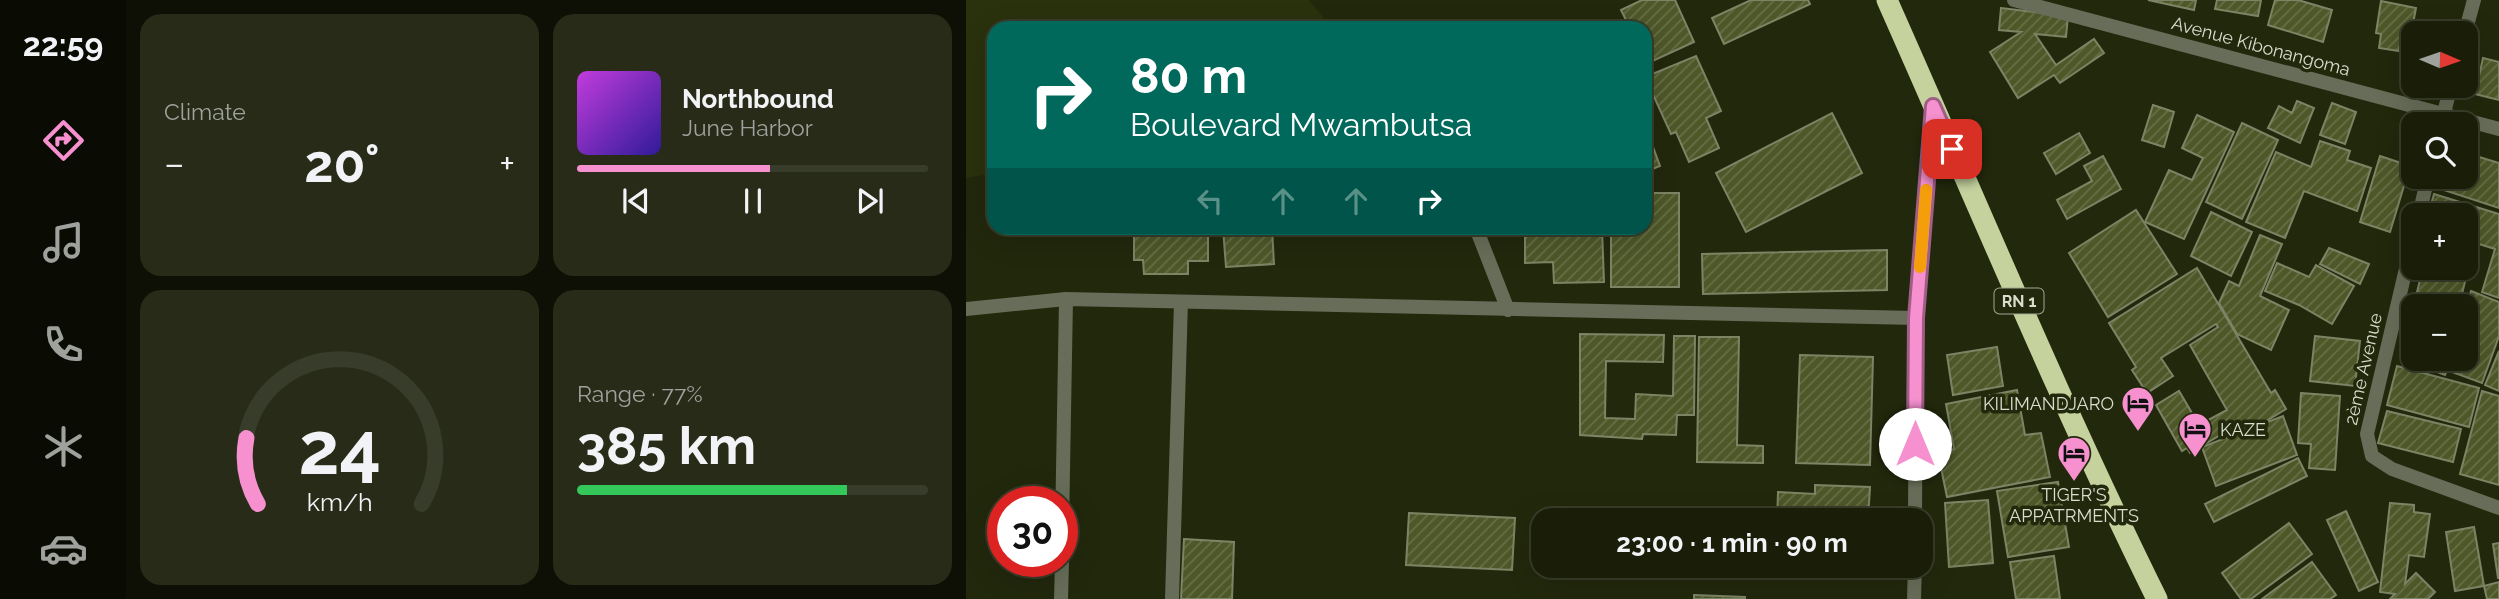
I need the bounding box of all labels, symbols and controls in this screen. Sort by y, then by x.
street label: Avenue Kibonangoma [2169,12,2353,80]
north arrow [2401,21,2478,98]
map controls [2401,21,2478,371]
text: 22:59 [23,26,103,63]
text: 80 m [1130,47,1247,104]
icon: right [1015,49,1106,140]
text: Northbound [682,84,834,114]
text: Climate [164,98,246,125]
text: Boulevard Mwambutsa [1130,106,1472,143]
button: search [2401,112,2478,189]
text: June Harbor [682,114,813,141]
icon: directions [39,116,88,165]
pin [1922,119,1982,179]
icon: arrive [1933,130,1971,168]
text: 20° [304,133,380,194]
text: − [164,141,184,186]
text: + [499,141,515,186]
icon: previous [617,182,655,220]
icon: pause [734,182,772,220]
icon: next [851,182,889,220]
icon: left [1191,182,1229,220]
icon: ahead [1264,182,1302,220]
icon: ahead [1337,182,1375,220]
icon: right [1410,182,1448,220]
button: + [2401,203,2478,280]
icon: music [39,218,88,267]
road number: RN 1 [1994,288,2044,314]
button: − [2401,294,2478,371]
street label: 2ème Avenue [2340,311,2386,427]
icon: phone [39,320,88,369]
text: Range · 77% [577,380,703,407]
hotel icon: KILIMANDJARO [2119,384,2157,433]
place label: KILIMANDJARO [1983,393,2114,414]
text: 24 [298,406,381,491]
position arrow [1878,407,1952,481]
hotel icon: KAZE [2176,410,2214,459]
text: 385 km [577,415,756,476]
place label: KAZE [2220,419,2266,440]
icon: climate [39,422,88,471]
hotel icon: TIGER'S APPATRMENTS [2055,434,2093,483]
place label: TIGER'S APPATRMENTS [2009,484,2139,526]
text: km/h [307,486,372,516]
speed limit sign: 30 [987,486,1078,577]
icon: car [39,524,88,573]
text: 23:00 · 1 min · 90 m [1616,528,1848,558]

